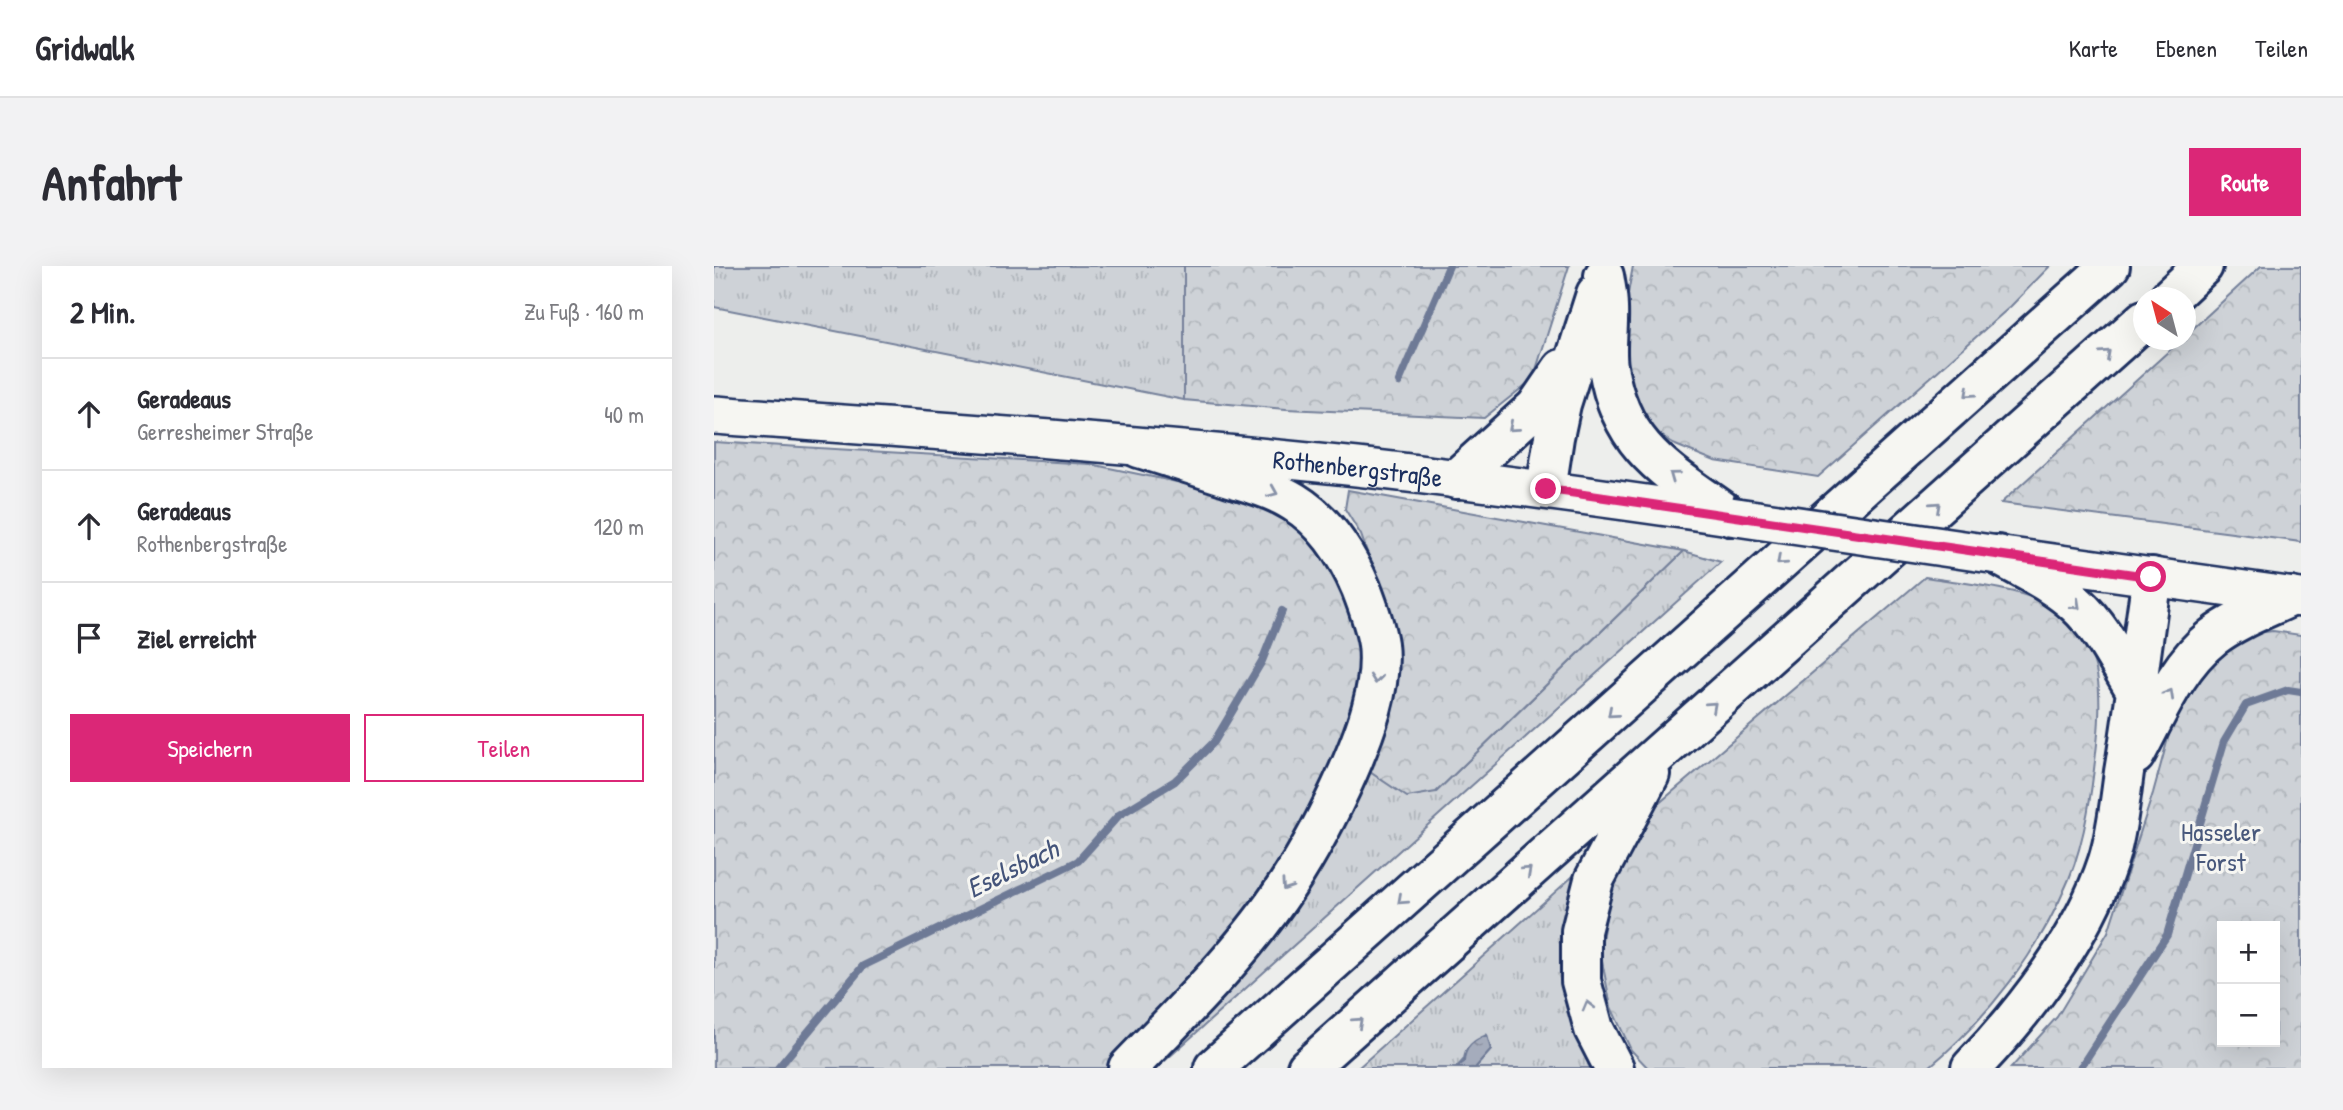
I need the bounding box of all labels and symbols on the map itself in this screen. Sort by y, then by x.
north arrow [2133,287,2196,350]
one-way arrow [2098,350,2111,362]
one-way arrow [1964,385,1977,397]
one-way arrow [1508,419,1521,431]
street label: Rothenbergstraße [1271,441,1445,494]
one-way arrow [1670,472,1682,484]
route end [1530,473,1561,504]
one-way arrow [1266,484,1278,498]
one-way arrow [1928,502,1941,514]
one-way arrow [1776,553,1789,566]
route start [2135,561,2166,592]
one-way arrow [2068,597,2081,609]
one-way arrow [1368,673,1383,685]
one-way arrow [2161,689,2174,701]
one-way arrow [1704,702,1717,715]
one-way arrow [1607,705,1620,717]
park label: Hasseler Forst [2181,814,2261,879]
water label: Eselsbach [960,829,1066,906]
one-way arrow [1519,867,1532,879]
one-way arrow [1282,878,1294,891]
one-way arrow [1397,892,1410,904]
one-way arrow [1582,1000,1596,1012]
one-way arrow [1350,1018,1363,1031]

